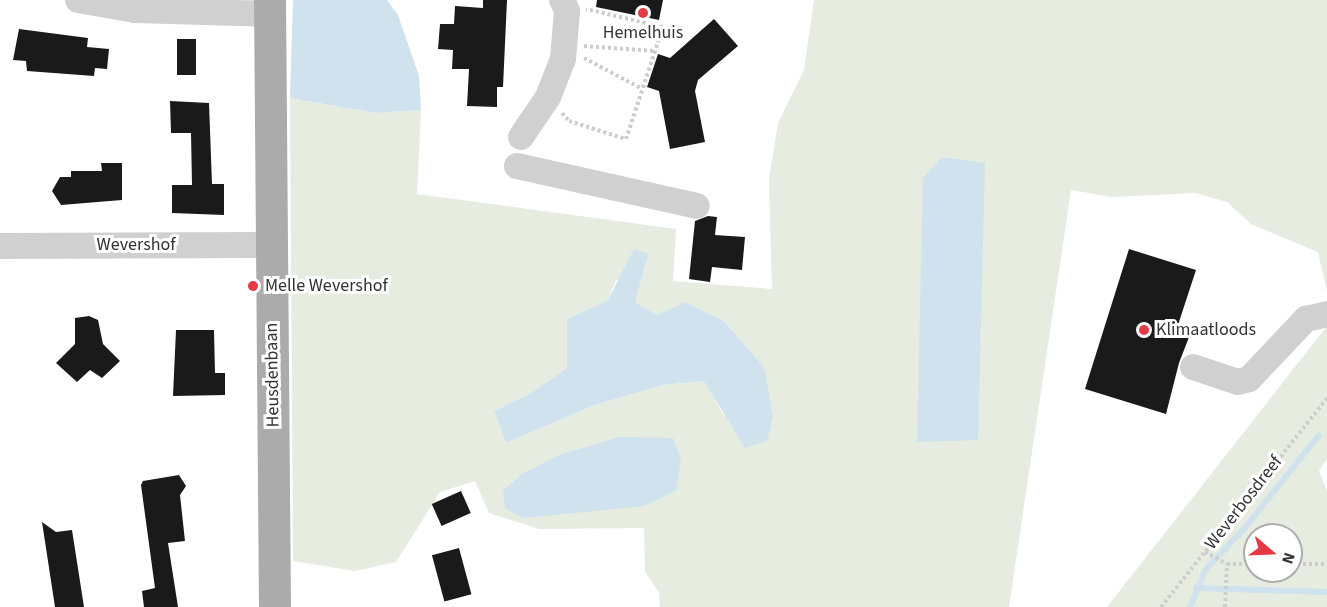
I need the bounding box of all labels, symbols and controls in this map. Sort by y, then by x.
marker: Hemelhuis [636,6,650,20]
place label: Hemelhuis [603,22,683,44]
street label: Wevershof [97,234,175,256]
place label: Melle Wevershof [265,275,388,297]
marker: Melle Wevershof [246,279,260,293]
place label: Klimaatloods [1156,319,1256,341]
street label: Heusdenbaan [261,323,285,427]
marker: Klimaatloods [1137,323,1151,337]
street label: Weverbosdreef [1201,452,1287,554]
north arrow [1243,523,1303,583]
text: N [1276,550,1300,567]

